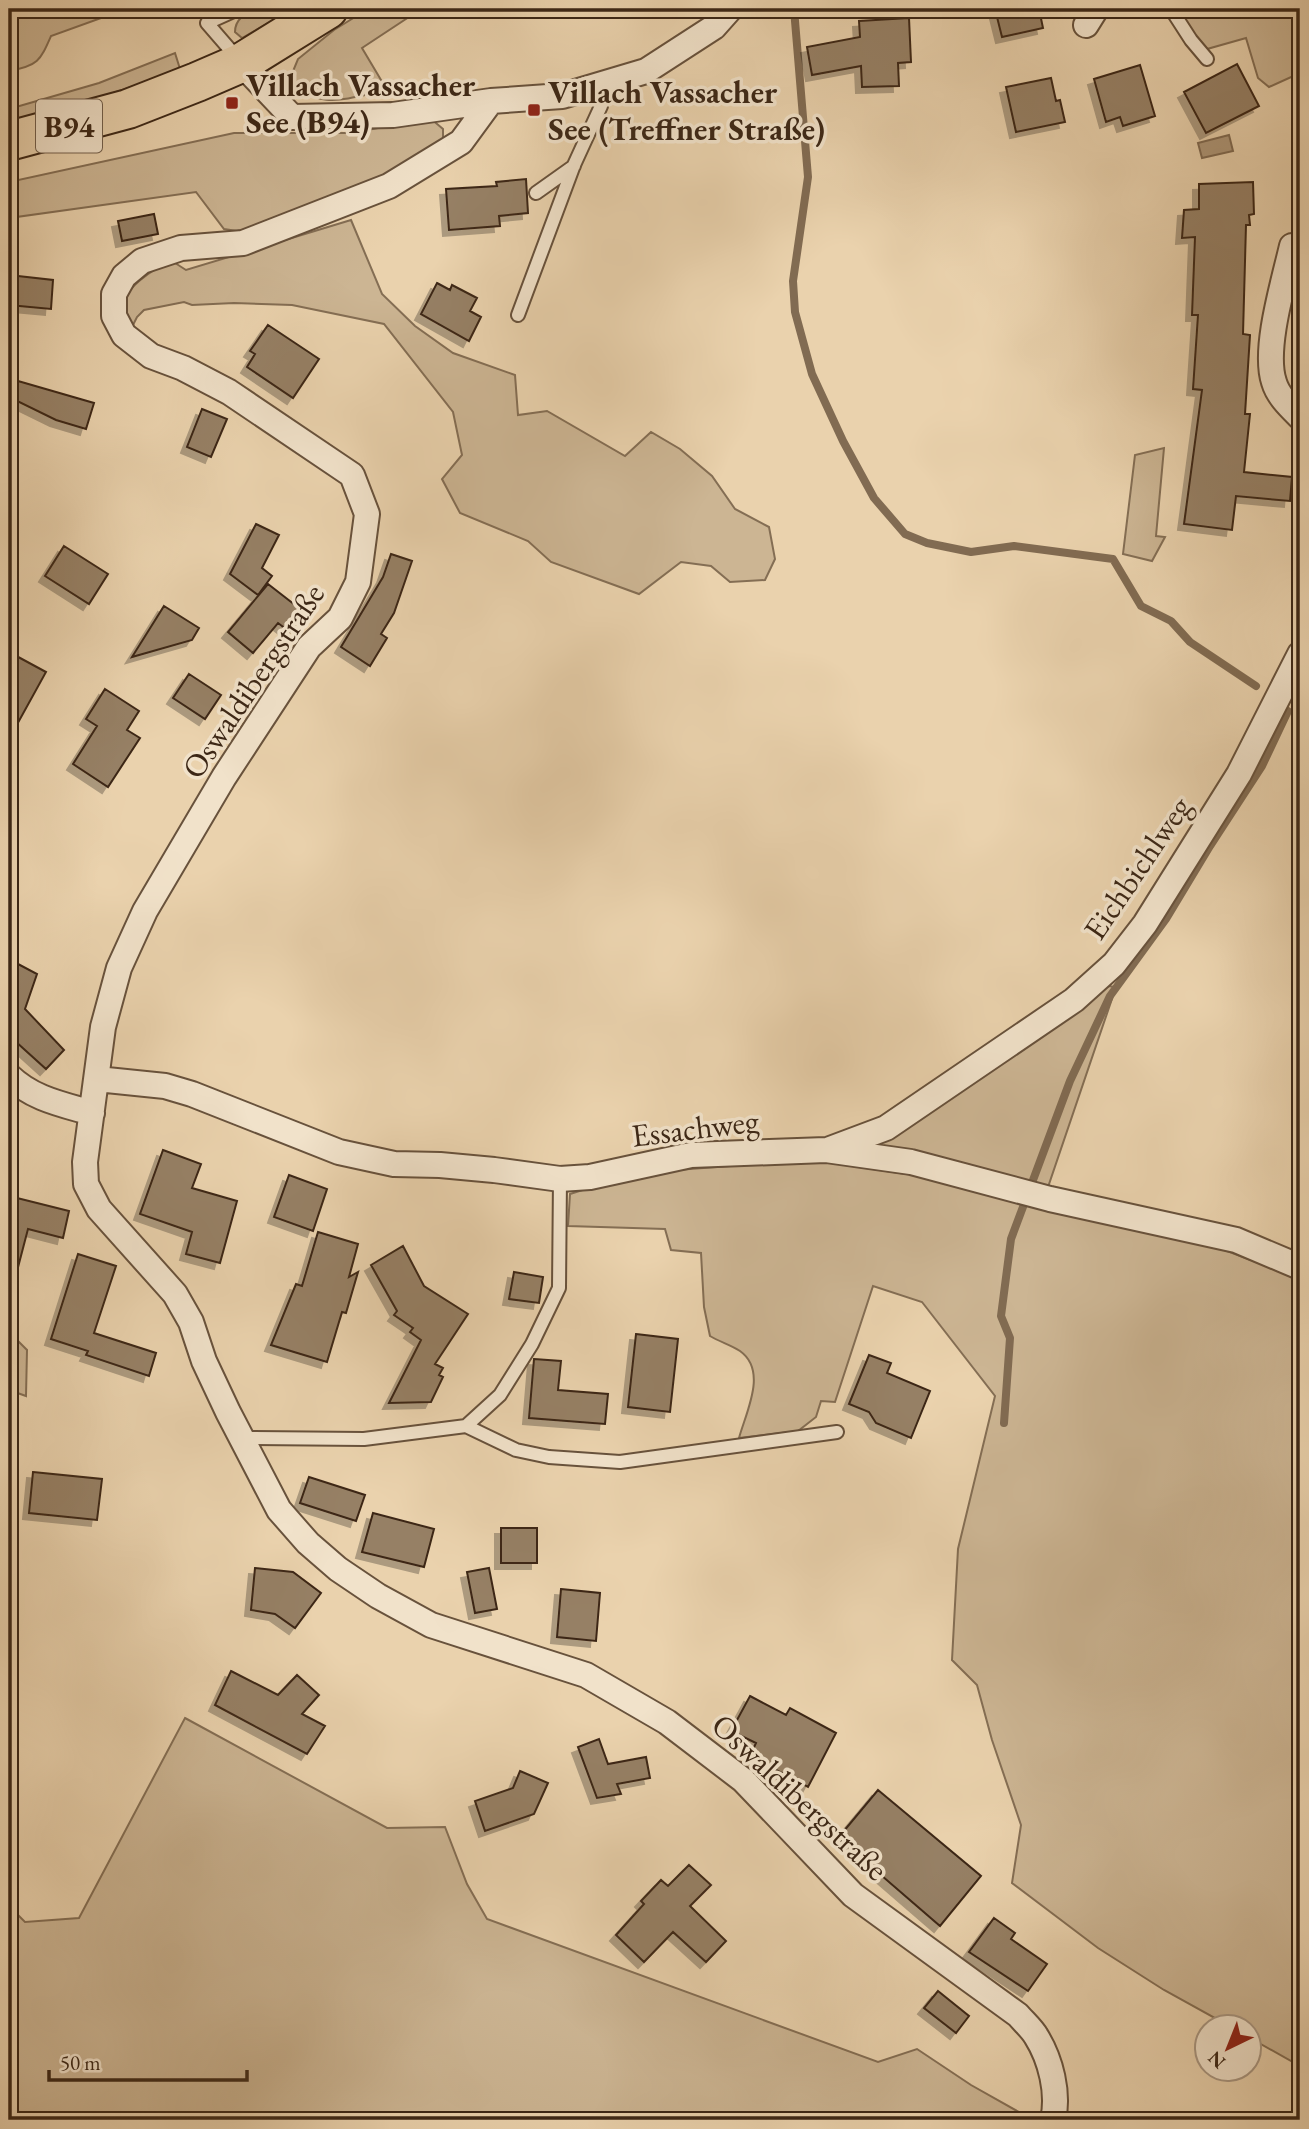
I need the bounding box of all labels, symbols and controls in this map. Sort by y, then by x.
place label: Villach Vassacher See (B94) [246,64,476,143]
place label: Villach Vassacher See (Treffner Straße) [548,71,825,150]
marker: Villach Vassacher See (B94) [224,95,240,111]
road number: B94 [36,100,102,152]
marker: Villach Vassacher See (Treffner Straße) [526,102,542,118]
street label: Oswaldibergstraße [172,575,334,787]
street label: Eichbichlweg [1074,787,1201,948]
street label: Essachweg [629,1099,762,1157]
street label: Oswaldibergstraße [703,1704,897,1890]
north arrow [1194,2014,1264,2084]
scale bar [49,2038,247,2082]
text: N [1202,2045,1231,2074]
text: 50 m [60,2049,101,2076]

